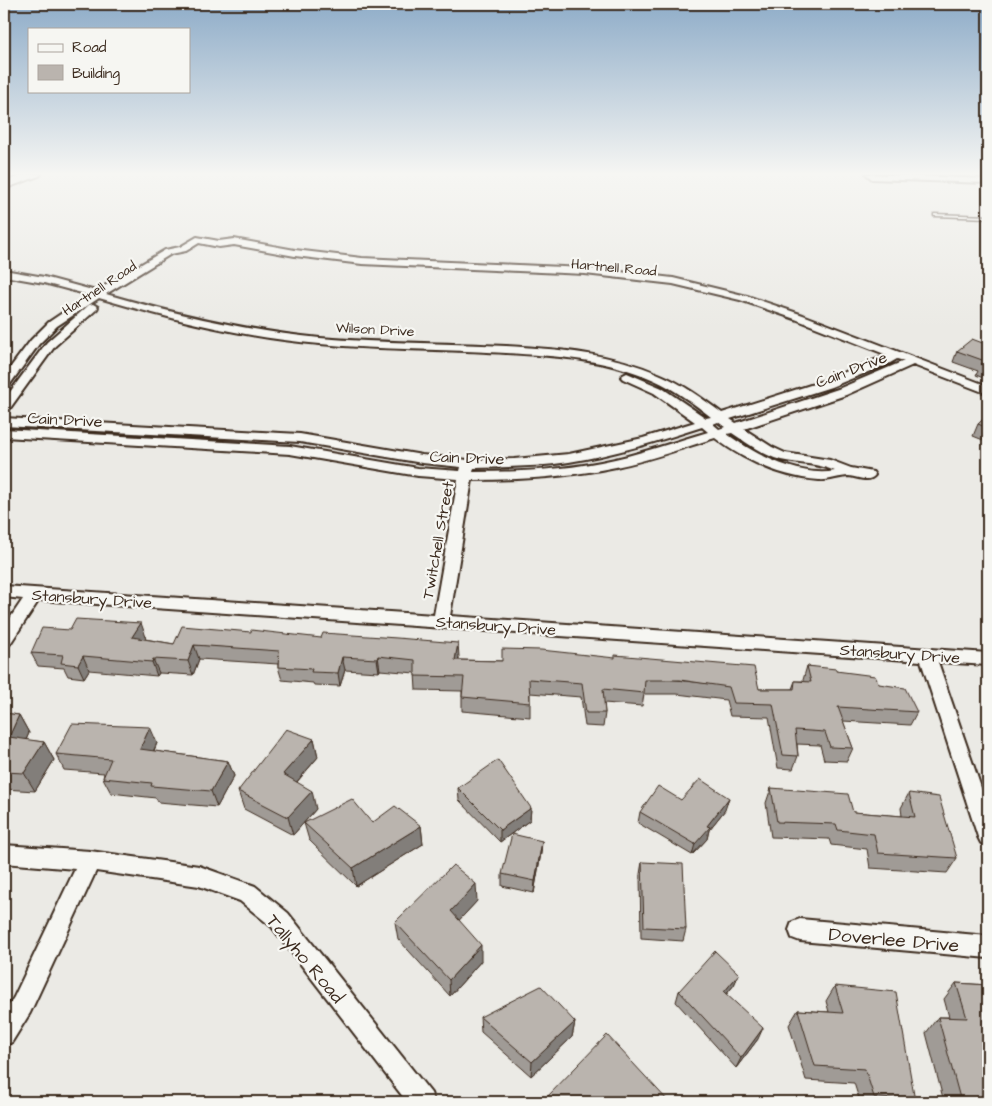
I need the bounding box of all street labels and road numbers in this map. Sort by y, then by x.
street label: Hartnell Road [570,254,657,282]
street label: Hartnell Road [58,257,141,321]
street label: Wilson Drive [335,318,415,342]
street label: Cain Drive [812,346,891,394]
street label: Cain Drive [27,407,103,433]
street label: Cain Drive [429,446,505,470]
street label: Twitchell Street [417,479,459,601]
street label: Stansbury Drive [31,584,153,615]
street label: Stansbury Drive [435,611,557,642]
street label: Stansbury Drive [839,639,961,670]
street label: Tallyho Road [259,908,350,1010]
street label: Doverlee Drive [828,921,960,960]

